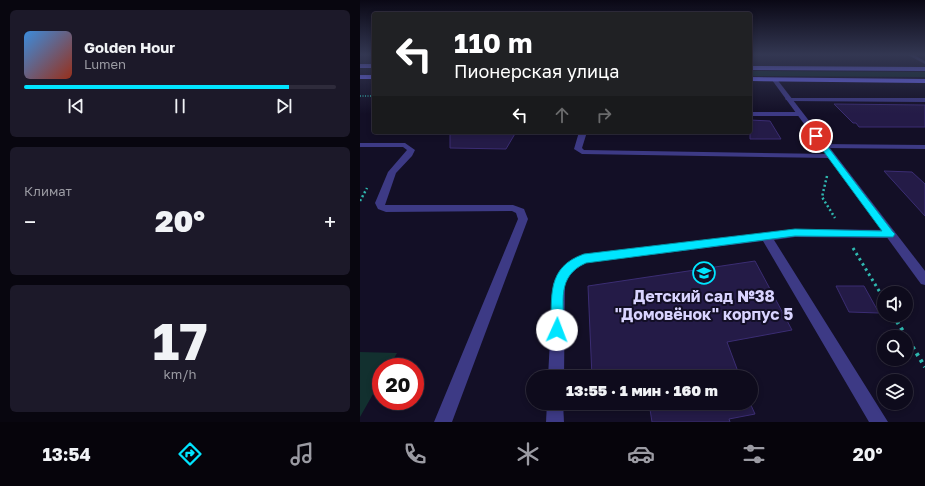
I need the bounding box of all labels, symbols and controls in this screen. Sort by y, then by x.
text: 110 m [454,26,533,59]
icon: left [388,28,440,80]
text: Golden Hour [84,38,175,56]
text: Lumen [84,56,126,72]
text: Пионерская улица [454,60,619,82]
icon: previous [65,95,87,117]
icon: pause [169,95,191,117]
icon: next [273,95,295,117]
icon: left [509,104,531,126]
icon: ahead [551,104,573,126]
icon: right [593,104,615,126]
pin [799,119,833,153]
icon: arrive [805,125,827,147]
text: Климат [24,183,72,199]
text: 20° [155,203,205,239]
text: − [24,208,36,235]
text: + [324,208,336,235]
school or university icon: Детский сад №38 "Домовёнок" корпус 5 [691,260,717,286]
place label: Детский сад №38 "Домовёнок" корпус 5 [615,286,793,324]
map controls [877,286,913,410]
button: sound [877,286,913,322]
text: 17 [152,309,208,371]
position arrow [536,309,578,351]
button: search [877,330,913,366]
speed limit sign: 20 [372,358,424,410]
text: km/h [163,366,197,382]
button: layers [877,374,913,410]
text: 13:55 · 1 мин · 160 m [566,381,718,399]
icon: directions [176,440,204,468]
icon: music [288,440,316,468]
icon: phone [401,440,429,468]
icon: climate [514,440,542,468]
icon: car [627,440,655,468]
icon: filters [740,440,768,468]
text: 13:54 [42,443,91,465]
text: 20° [853,443,883,465]

